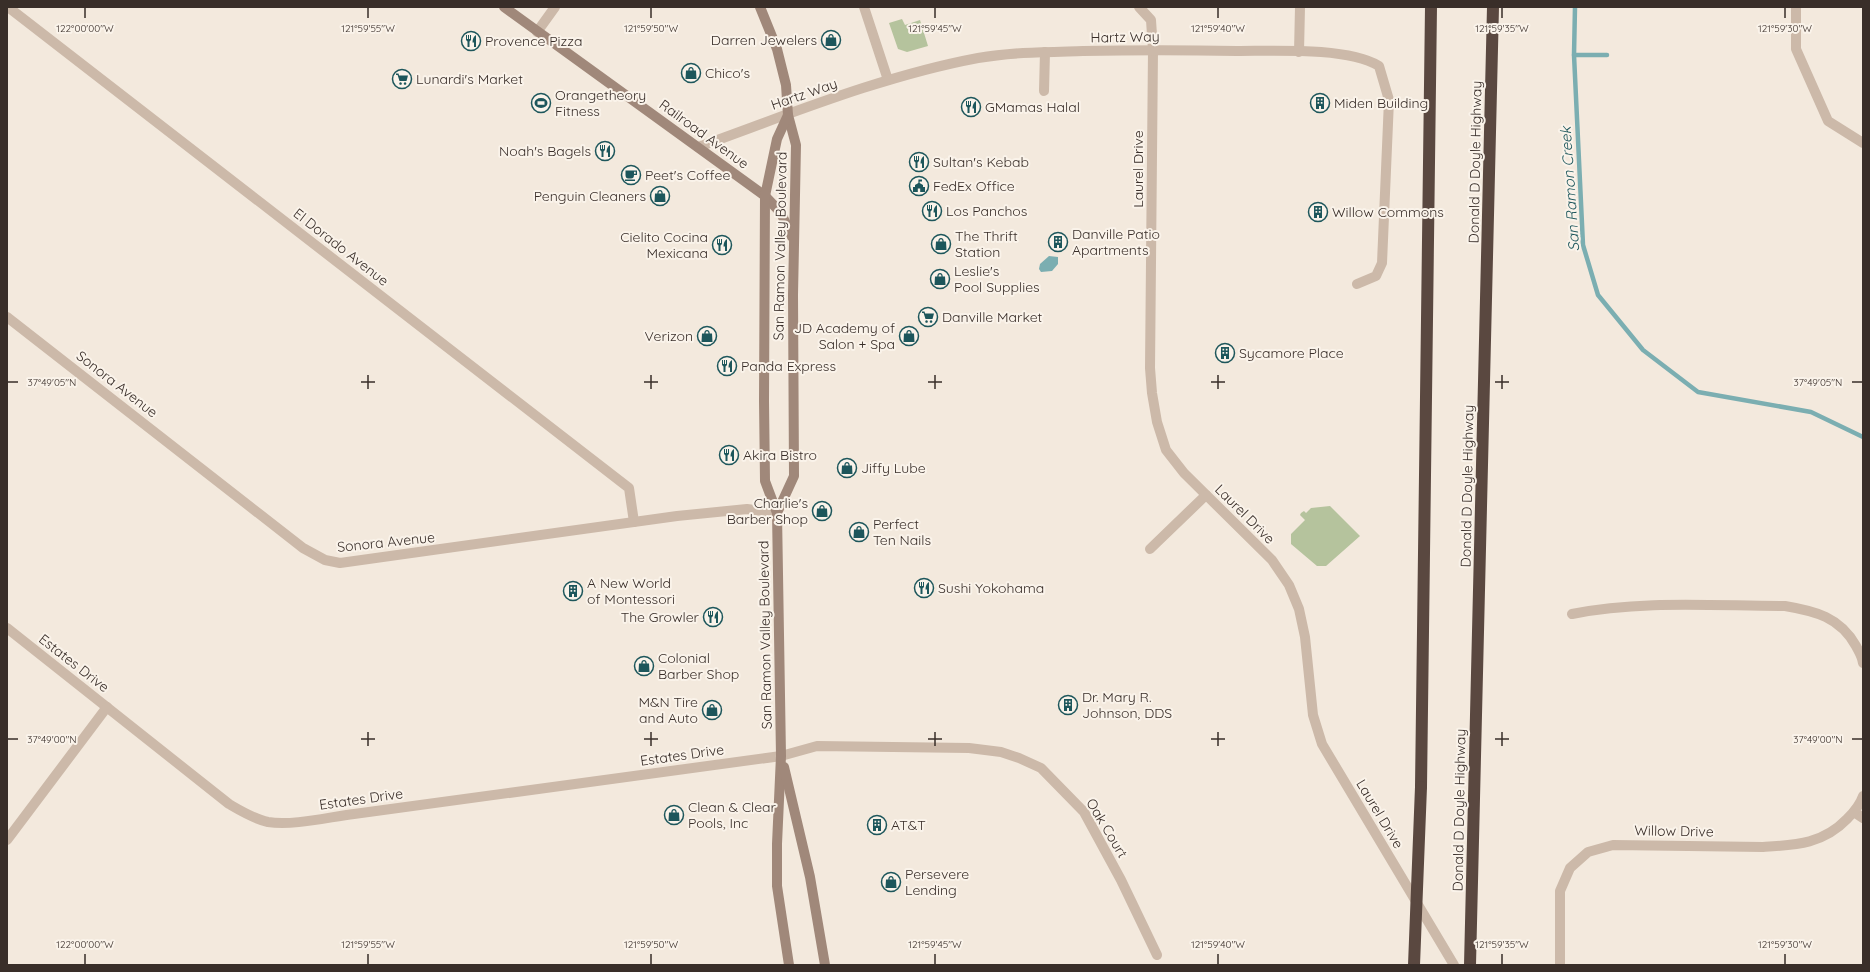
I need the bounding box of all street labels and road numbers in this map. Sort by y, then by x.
street label: Hartz Way [1090,27,1160,47]
street label: Hartz Way [768,74,840,114]
street label: Donald D Doyle Highway [1465,81,1485,243]
street label: Railroad Avenue [656,95,752,173]
street label: Laurel Drive [1129,130,1147,208]
street label: San Ramon Valley Boulevard [769,151,791,341]
street label: El Dorado Avenue [290,204,392,290]
street label: Sonora Avenue [73,347,161,421]
street label: Donald D Doyle Highway [1457,405,1477,567]
street label: Laurel Drive [1211,480,1279,548]
street label: Sonora Avenue [336,528,436,556]
street label: San Ramon Valley Boulevard [754,540,776,730]
street label: Estates Drive [35,630,113,696]
street label: Donald D Doyle Highway [1449,729,1469,891]
street label: Estates Drive [639,740,725,770]
street label: Laurel Drive [1352,776,1408,852]
street label: Estates Drive [318,784,404,814]
street label: Oak Court [1082,795,1132,861]
street label: Willow Drive [1634,821,1714,841]

